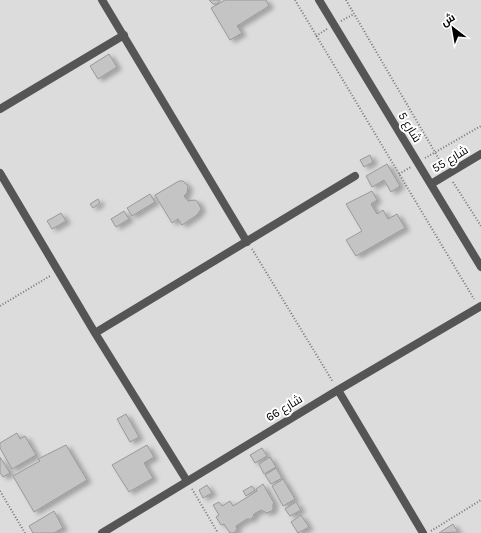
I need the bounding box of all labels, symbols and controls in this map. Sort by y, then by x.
north arrow [433,8,473,48]
text: ش [439,11,458,29]
street label: شارع 5 [395,109,425,145]
street label: شارع 55 [429,143,471,176]
street label: شارع 66 [263,392,305,425]

